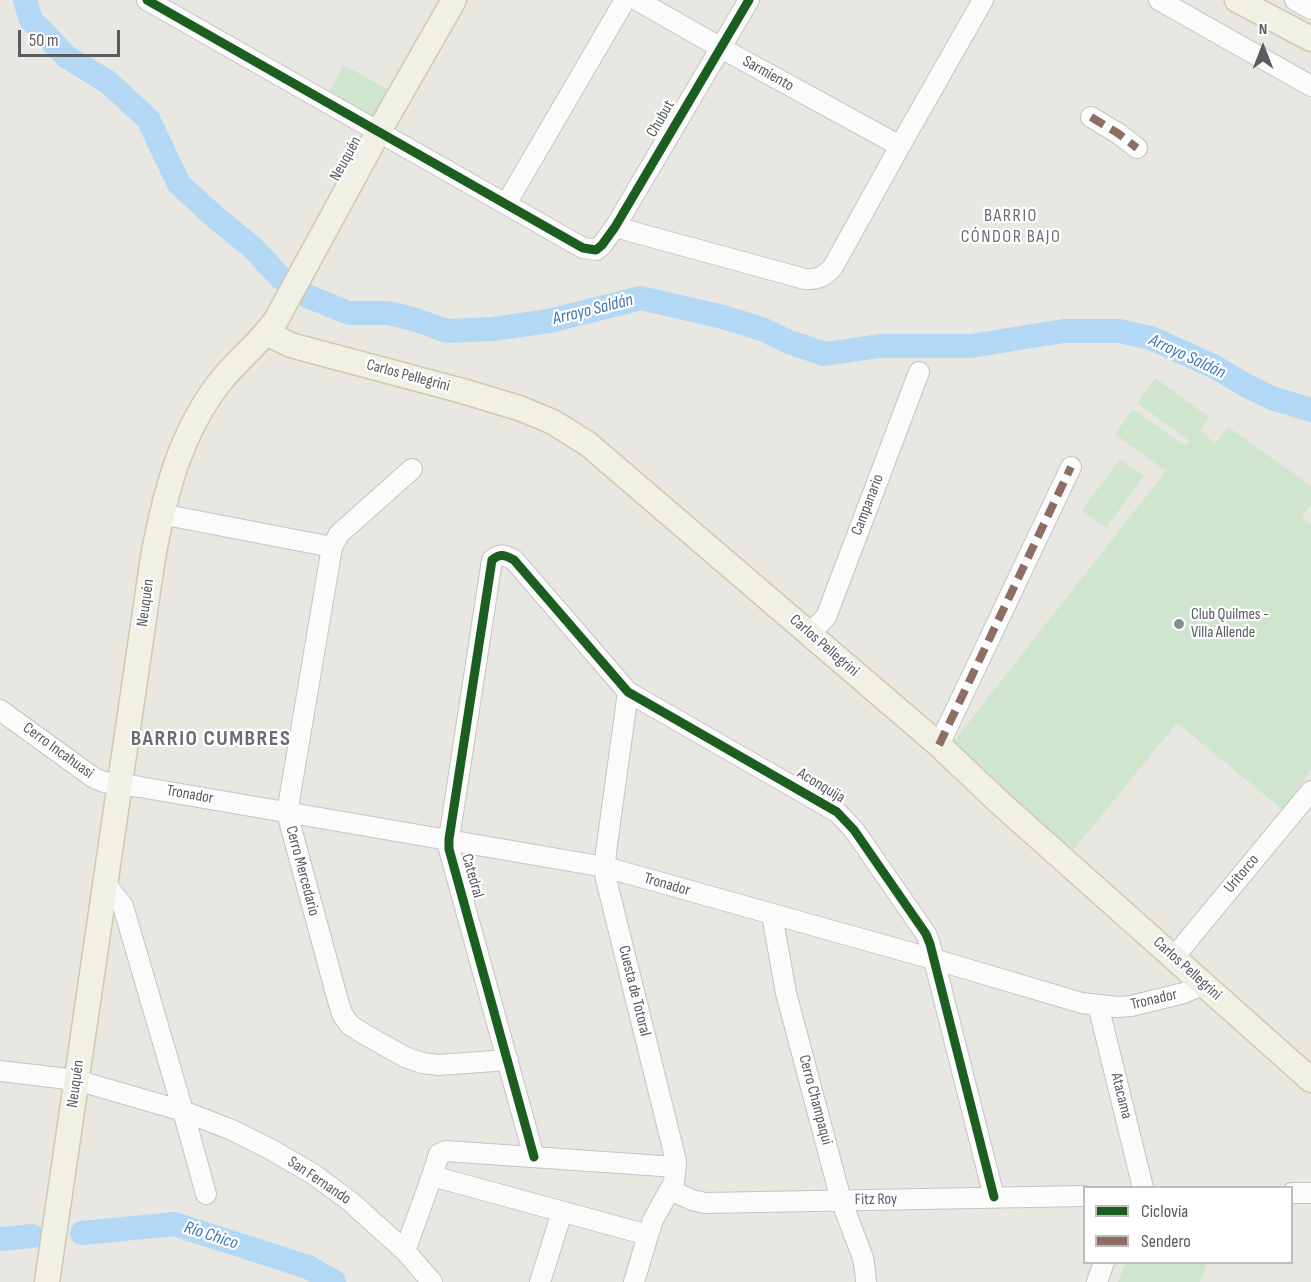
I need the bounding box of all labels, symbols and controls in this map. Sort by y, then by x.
scale bar [21,18,123,56]
north arrow [1233,18,1293,78]
text: N [1259,20,1267,39]
text: 50 m [29,30,59,51]
street label: Sarmiento [739,52,797,96]
street label: Chubut [643,97,679,141]
street label: Neuquén [326,133,366,185]
district label: BARRIO CÓNDOR BAJO [961,205,1061,248]
water label: Arroyo Saldán [551,290,635,330]
water label: Arroyo Saldán [1145,330,1229,384]
street label: Carlos Pellegrini [364,356,452,396]
street label: Campanario [848,472,888,538]
street label: Neuquén [133,578,159,628]
place label: Club Quilmes - Villa Allende [1191,605,1269,643]
street label: Carlos Pellegrini [785,611,863,681]
marker: Club Quilmes - Villa Allende [1172,617,1186,631]
street label: Cerro Incahuasi [19,719,97,783]
district label: BARRIO CUMBRES [131,726,291,752]
street label: Aconquija [794,764,848,808]
street label: Tronador [165,781,215,809]
street label: Cerro Mercedario [281,824,323,918]
street label: Uritorco [1220,851,1264,897]
street label: Catedral [457,852,487,900]
street label: Tronador [642,869,692,901]
street label: Carlos Pellegrini [1149,933,1225,1005]
street label: Cuesta de Totoral [613,944,655,1038]
street label: Tronador [1129,985,1179,1015]
street label: Cerro Champaqui [794,1053,836,1147]
street label: Neuquén [63,1059,89,1109]
street label: Atacama [1106,1071,1136,1121]
street label: San Fernando [284,1153,354,1209]
legend [1083,1186,1293,1264]
street label: Fitz Roy [855,1190,897,1210]
text: Ciclovía [1141,1201,1188,1222]
water label: Río Chico [181,1217,241,1255]
text: Sendero [1141,1231,1191,1252]

